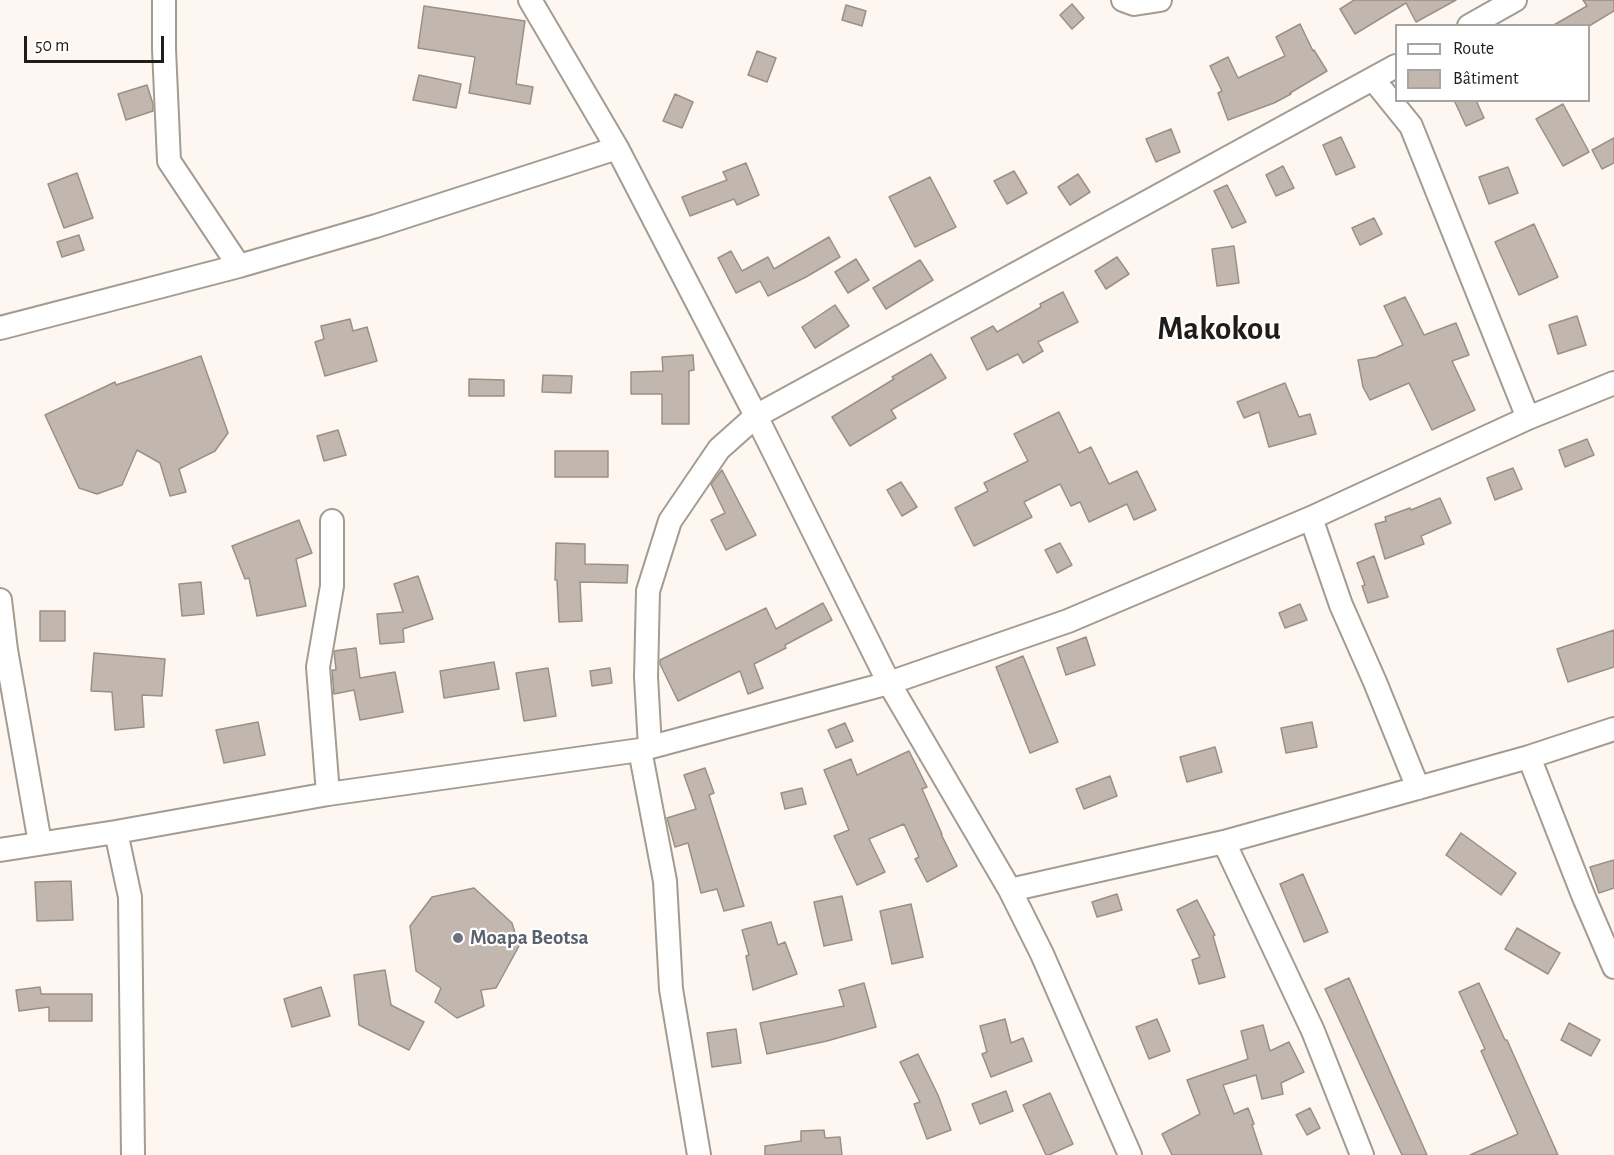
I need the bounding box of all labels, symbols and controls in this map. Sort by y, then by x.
scale bar [27,24,166,62]
legend [1395,24,1590,102]
text: 50 m [35,37,69,55]
text: Route [1453,40,1494,58]
text: Bâtiment [1453,70,1519,88]
district label: Makokou [1157,309,1281,349]
place label: Moapa Beotsa [470,925,589,951]
marker: Moapa Beotsa [451,931,465,945]

